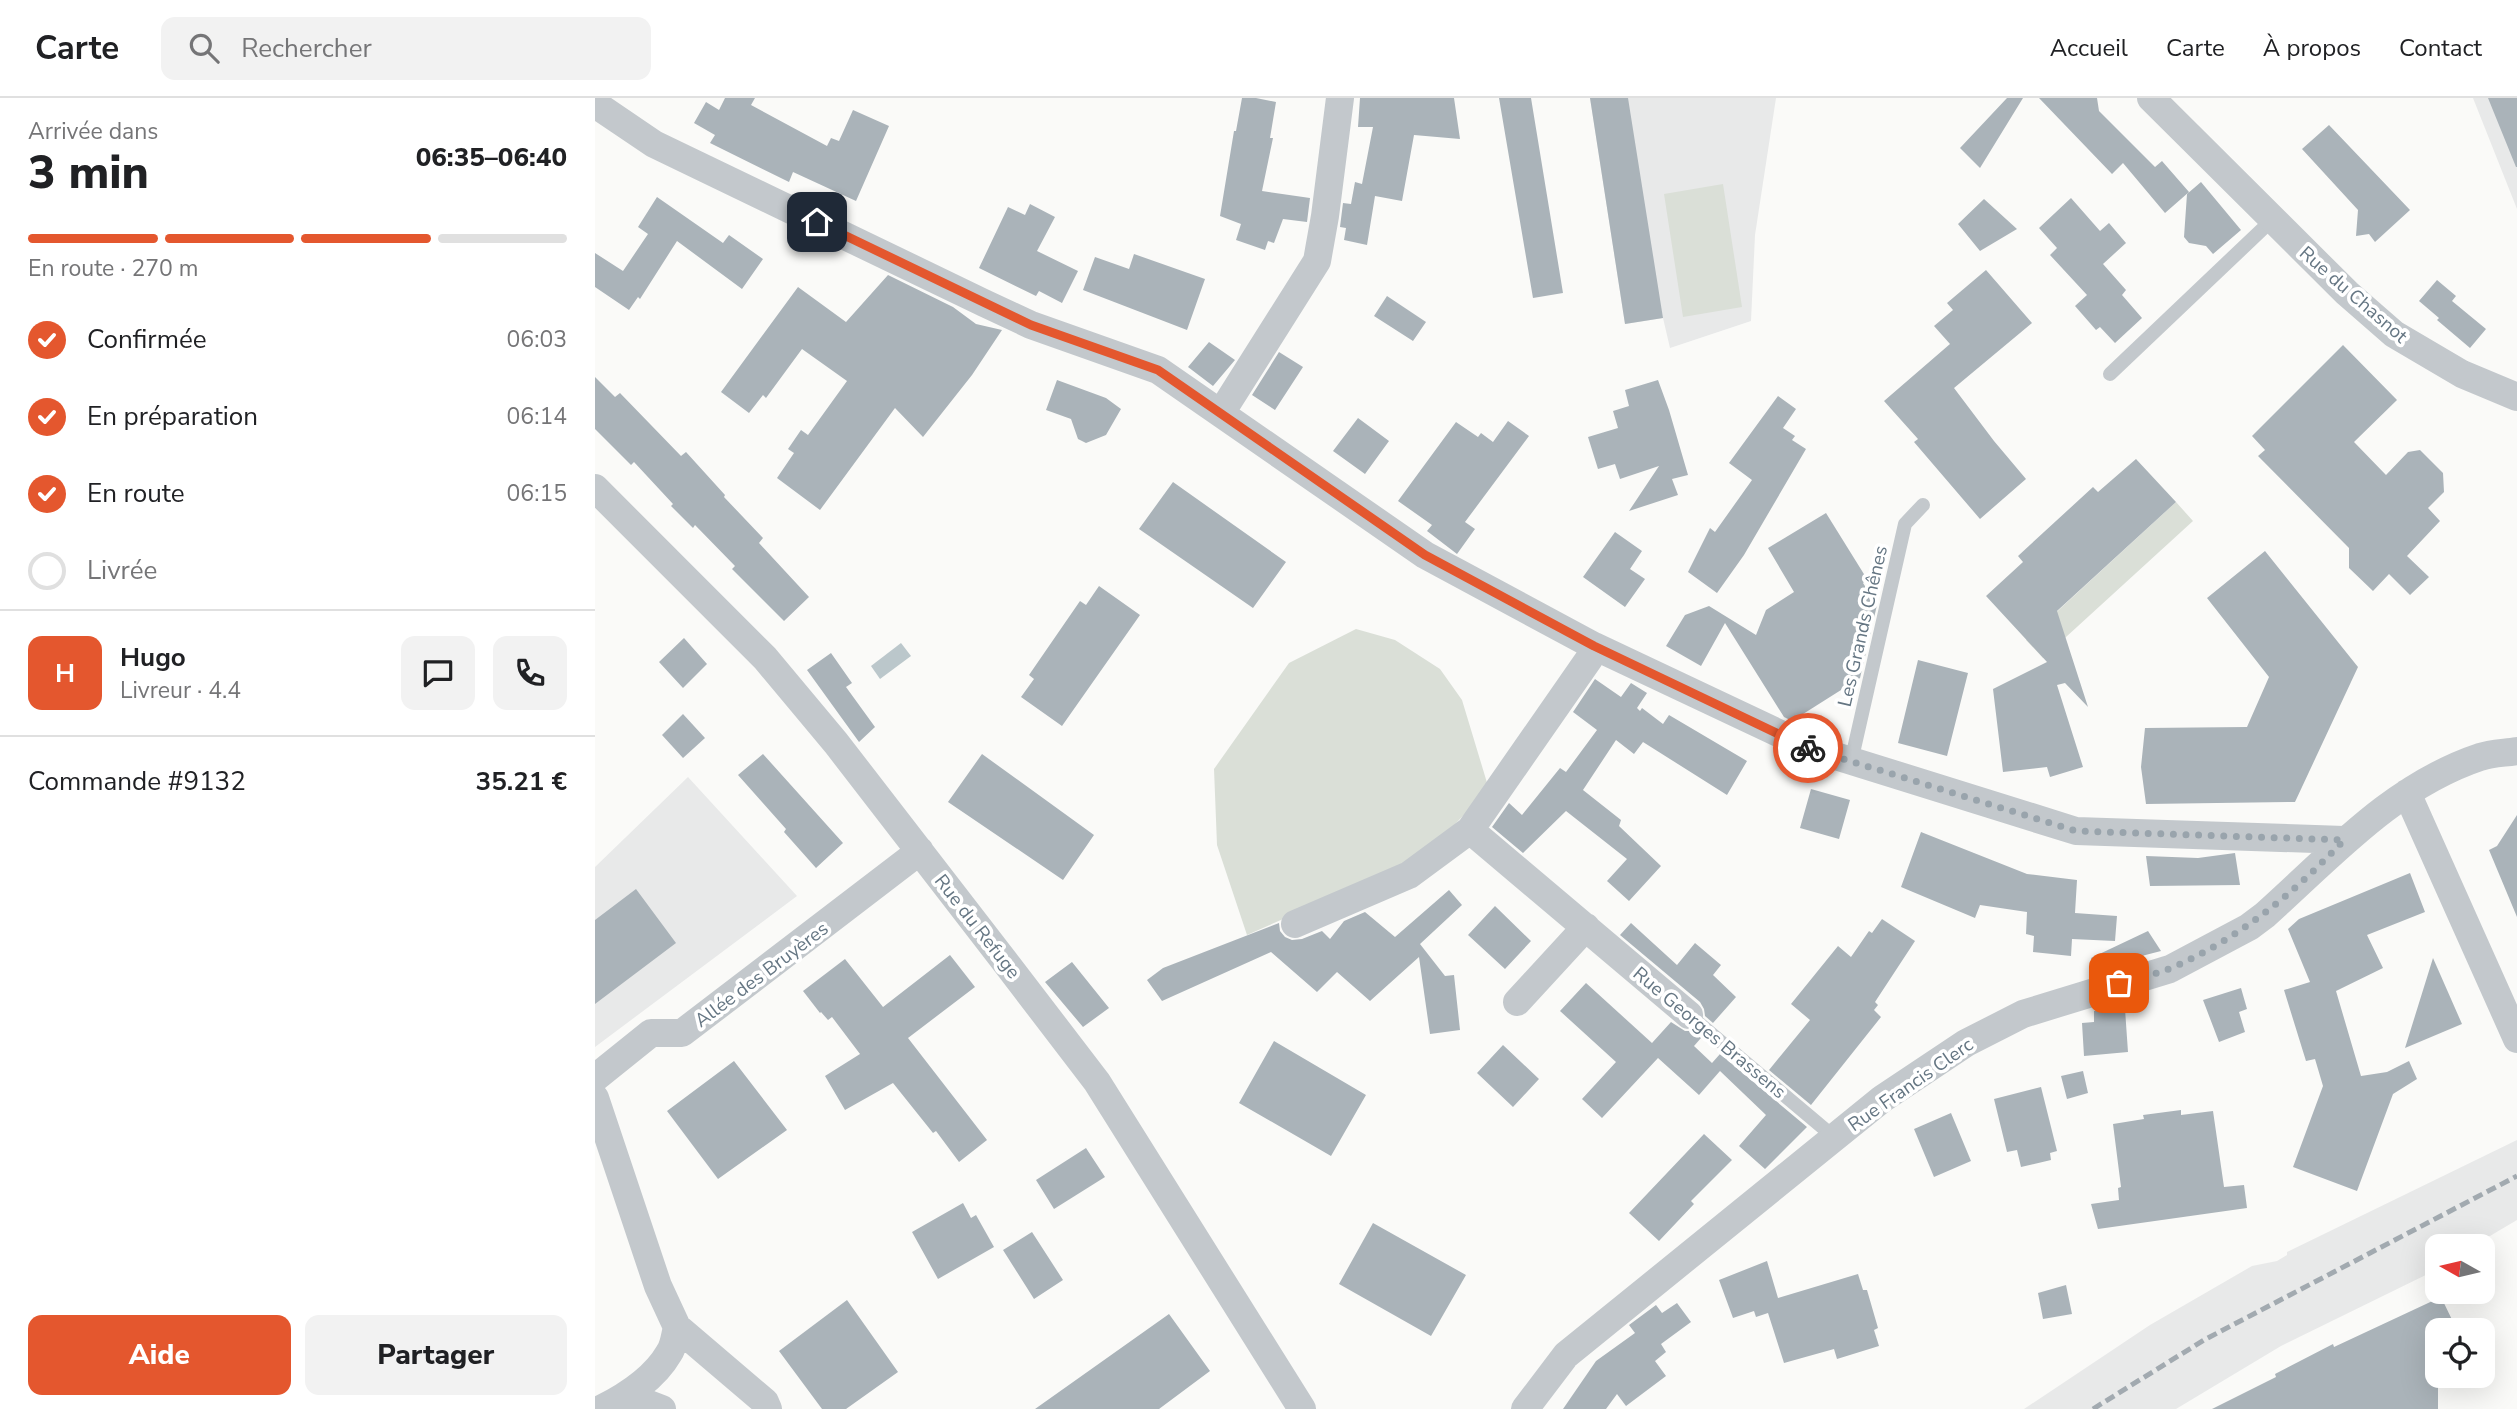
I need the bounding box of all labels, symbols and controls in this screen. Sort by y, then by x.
search box [161,17,651,80]
text: Carte [35,26,119,71]
icon: search [185,29,223,67]
text: Rechercher [241,31,372,66]
text: Accueil [2050,32,2128,64]
text: Carte [2166,32,2225,64]
text: À propos [2263,32,2361,64]
text: Contact [2399,32,2482,64]
text: Arrivée dans [28,116,158,147]
text: 06:35–06:40 [416,140,567,175]
text: 3 min [28,141,149,204]
pin [787,192,847,252]
icon: home [798,203,836,241]
street label: Rue du Chasnot [2294,240,2413,349]
text: En route · 270 m [28,253,198,284]
icon: check [28,321,66,359]
text: Confirmée [87,322,207,357]
text: 06:03 [507,324,567,355]
icon: check [28,398,66,436]
text: En préparation [87,399,258,434]
text: 06:14 [507,401,567,432]
icon: check [28,475,66,513]
text: En route [87,476,185,511]
text: 06:15 [507,478,567,509]
street label: Les Grands Chênes [1832,543,1894,709]
text: Livrée [87,553,157,588]
button: chat [401,636,475,710]
button: phone [493,636,567,710]
text: Hugo [120,640,186,675]
text: H [55,656,75,691]
text: Livreur · 4.4 [120,675,241,706]
courier [1773,713,1843,783]
icon: bike [1789,729,1827,767]
text: Commande #9132 [28,764,246,799]
text: 35.21 € [476,764,567,799]
street label: Rue du Refuge [928,869,1026,984]
street label: Allée des Bruyères [689,916,834,1034]
pin [2089,953,2149,1013]
street label: Rue Georges Brassens [1627,961,1792,1105]
icon: bag [2100,964,2138,1002]
street label: Rue Francis Clerc [1843,1032,1979,1138]
north arrow [2425,1234,2495,1304]
map controls [2425,1234,2495,1388]
button: Aide [28,1315,291,1395]
button: Partager [305,1315,567,1395]
button: locate [2425,1318,2495,1388]

